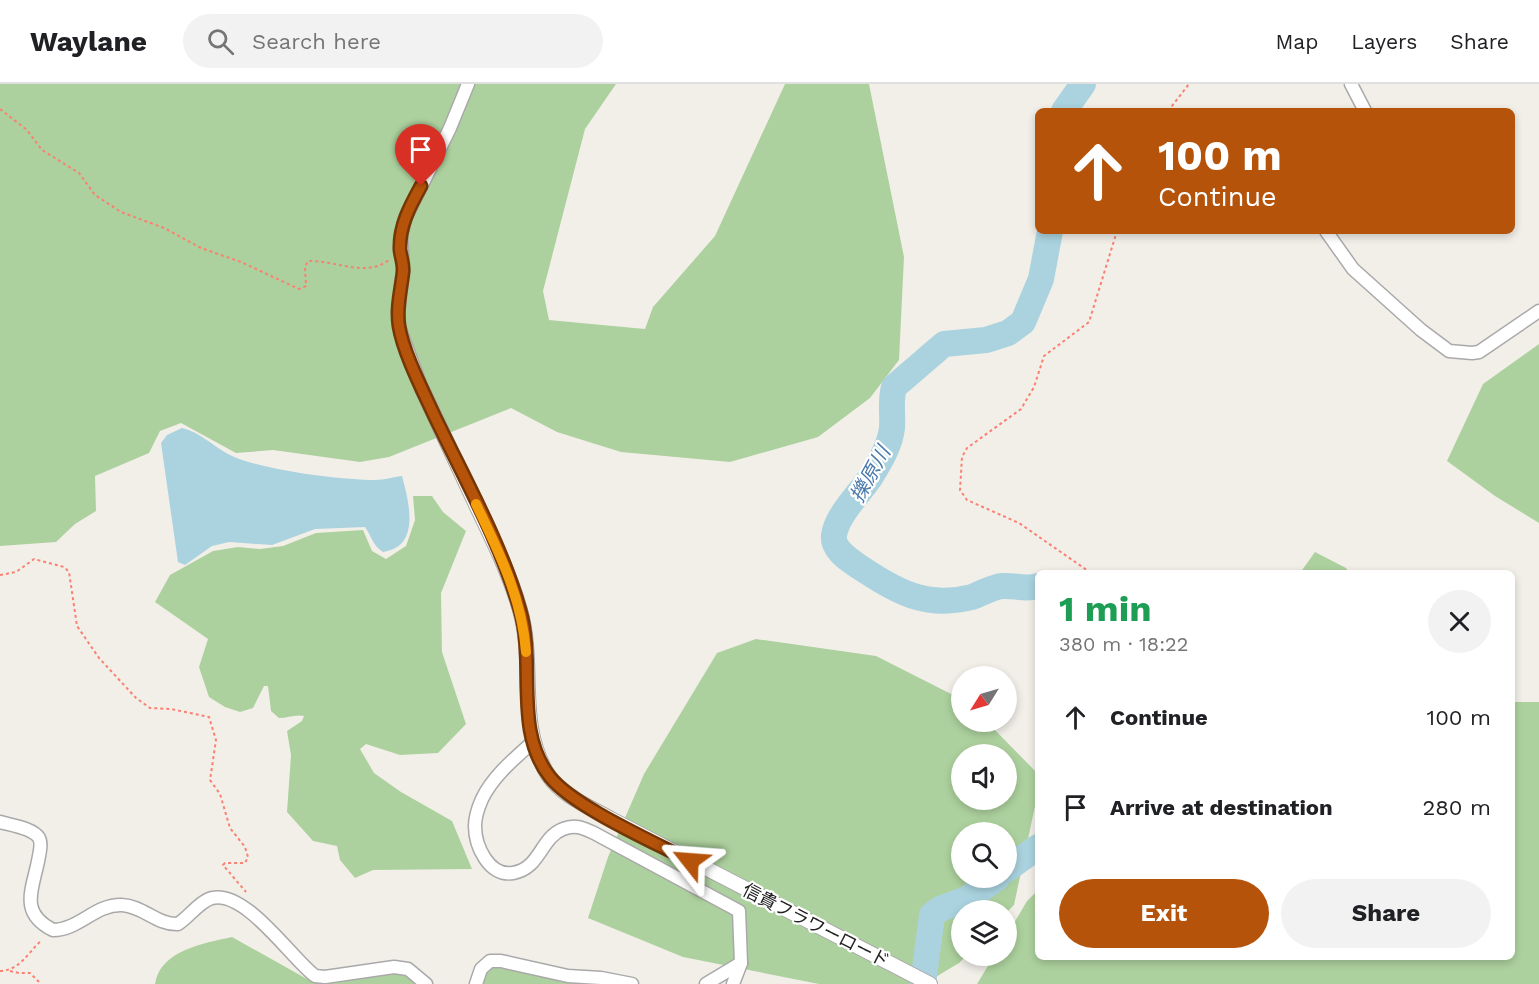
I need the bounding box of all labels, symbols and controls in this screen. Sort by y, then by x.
search box [183,14,603,68]
text: Waylane [30,25,147,58]
icon: search [204,25,237,58]
text: Search here [252,29,381,54]
text: Map [1275,29,1318,54]
text: Layers [1351,29,1417,54]
text: Share [1450,29,1509,54]
pin [395,124,446,186]
text: 100 m [1158,131,1282,180]
icon: ahead [1059,132,1137,210]
icon: arrive [404,133,437,166]
text: Continue [1158,181,1277,213]
water label: 擽原川 [845,440,896,506]
text: 1 min [1059,588,1151,630]
button: close [1428,590,1491,653]
text: 380 m · 18:22 [1059,632,1188,656]
north arrow [951,666,1017,732]
map controls [951,666,1017,966]
icon: ahead [1059,701,1092,734]
text: Continue [1110,705,1208,730]
text: 100 m [1427,705,1491,730]
button: sound [951,744,1017,810]
icon: arrive [1059,791,1092,824]
text: Arrive at destination [1110,795,1333,820]
text: 280 m [1422,795,1491,820]
button: search [951,822,1017,888]
position arrow [658,829,722,893]
street label: 信貴フラワーロード [739,879,893,971]
button: Exit [1059,879,1269,948]
button: Share [1281,879,1491,948]
button: layers [951,900,1017,966]

